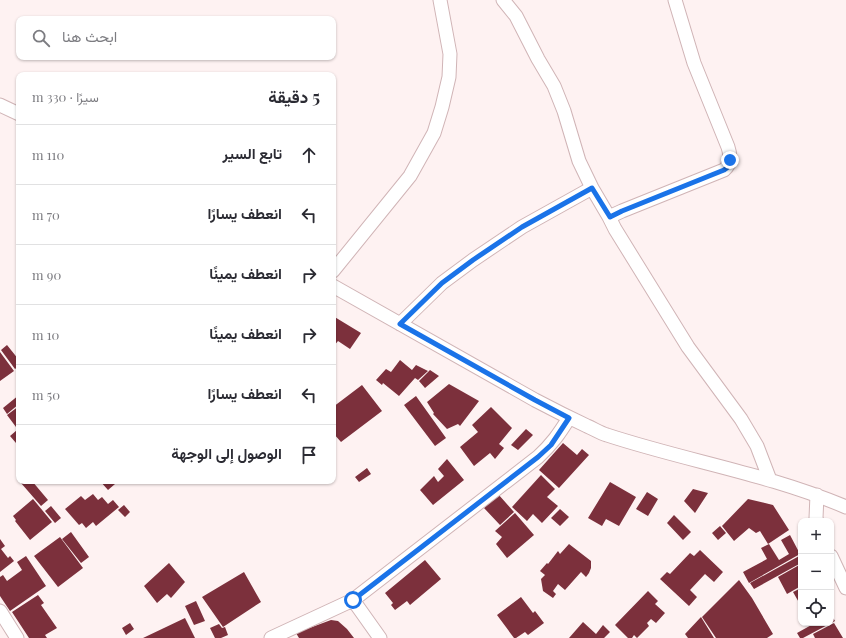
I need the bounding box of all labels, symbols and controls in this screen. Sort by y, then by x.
search box [16,16,336,60]
text: ابحث هنا [62,26,117,46]
icon: search [30,27,52,49]
text: 5 دقيقة [268,85,320,107]
text: سيرًا · 330 m [32,88,99,105]
text: تابع السير [223,143,282,163]
icon: ahead [298,144,320,166]
text: 110 m [32,146,64,163]
route end [721,151,739,169]
text: انعطف يسارًا [208,203,282,223]
icon: left [298,204,320,226]
text: 70 m [32,206,60,223]
text: انعطف يمينًا [209,263,282,283]
icon: right [298,264,320,286]
text: 90 m [32,266,61,283]
text: انعطف يمينًا [209,323,282,343]
icon: right [298,324,320,346]
text: 10 m [32,326,59,343]
text: انعطف يسارًا [208,383,282,403]
icon: left [298,384,320,406]
text: 50 m [32,386,60,403]
text: الوصول إلى الوجهة [171,443,282,463]
icon: arrive [298,444,320,466]
map controls [798,518,834,626]
button: + [798,518,834,554]
button: − [798,554,834,590]
button: locate [798,590,834,626]
route start [344,591,362,609]

